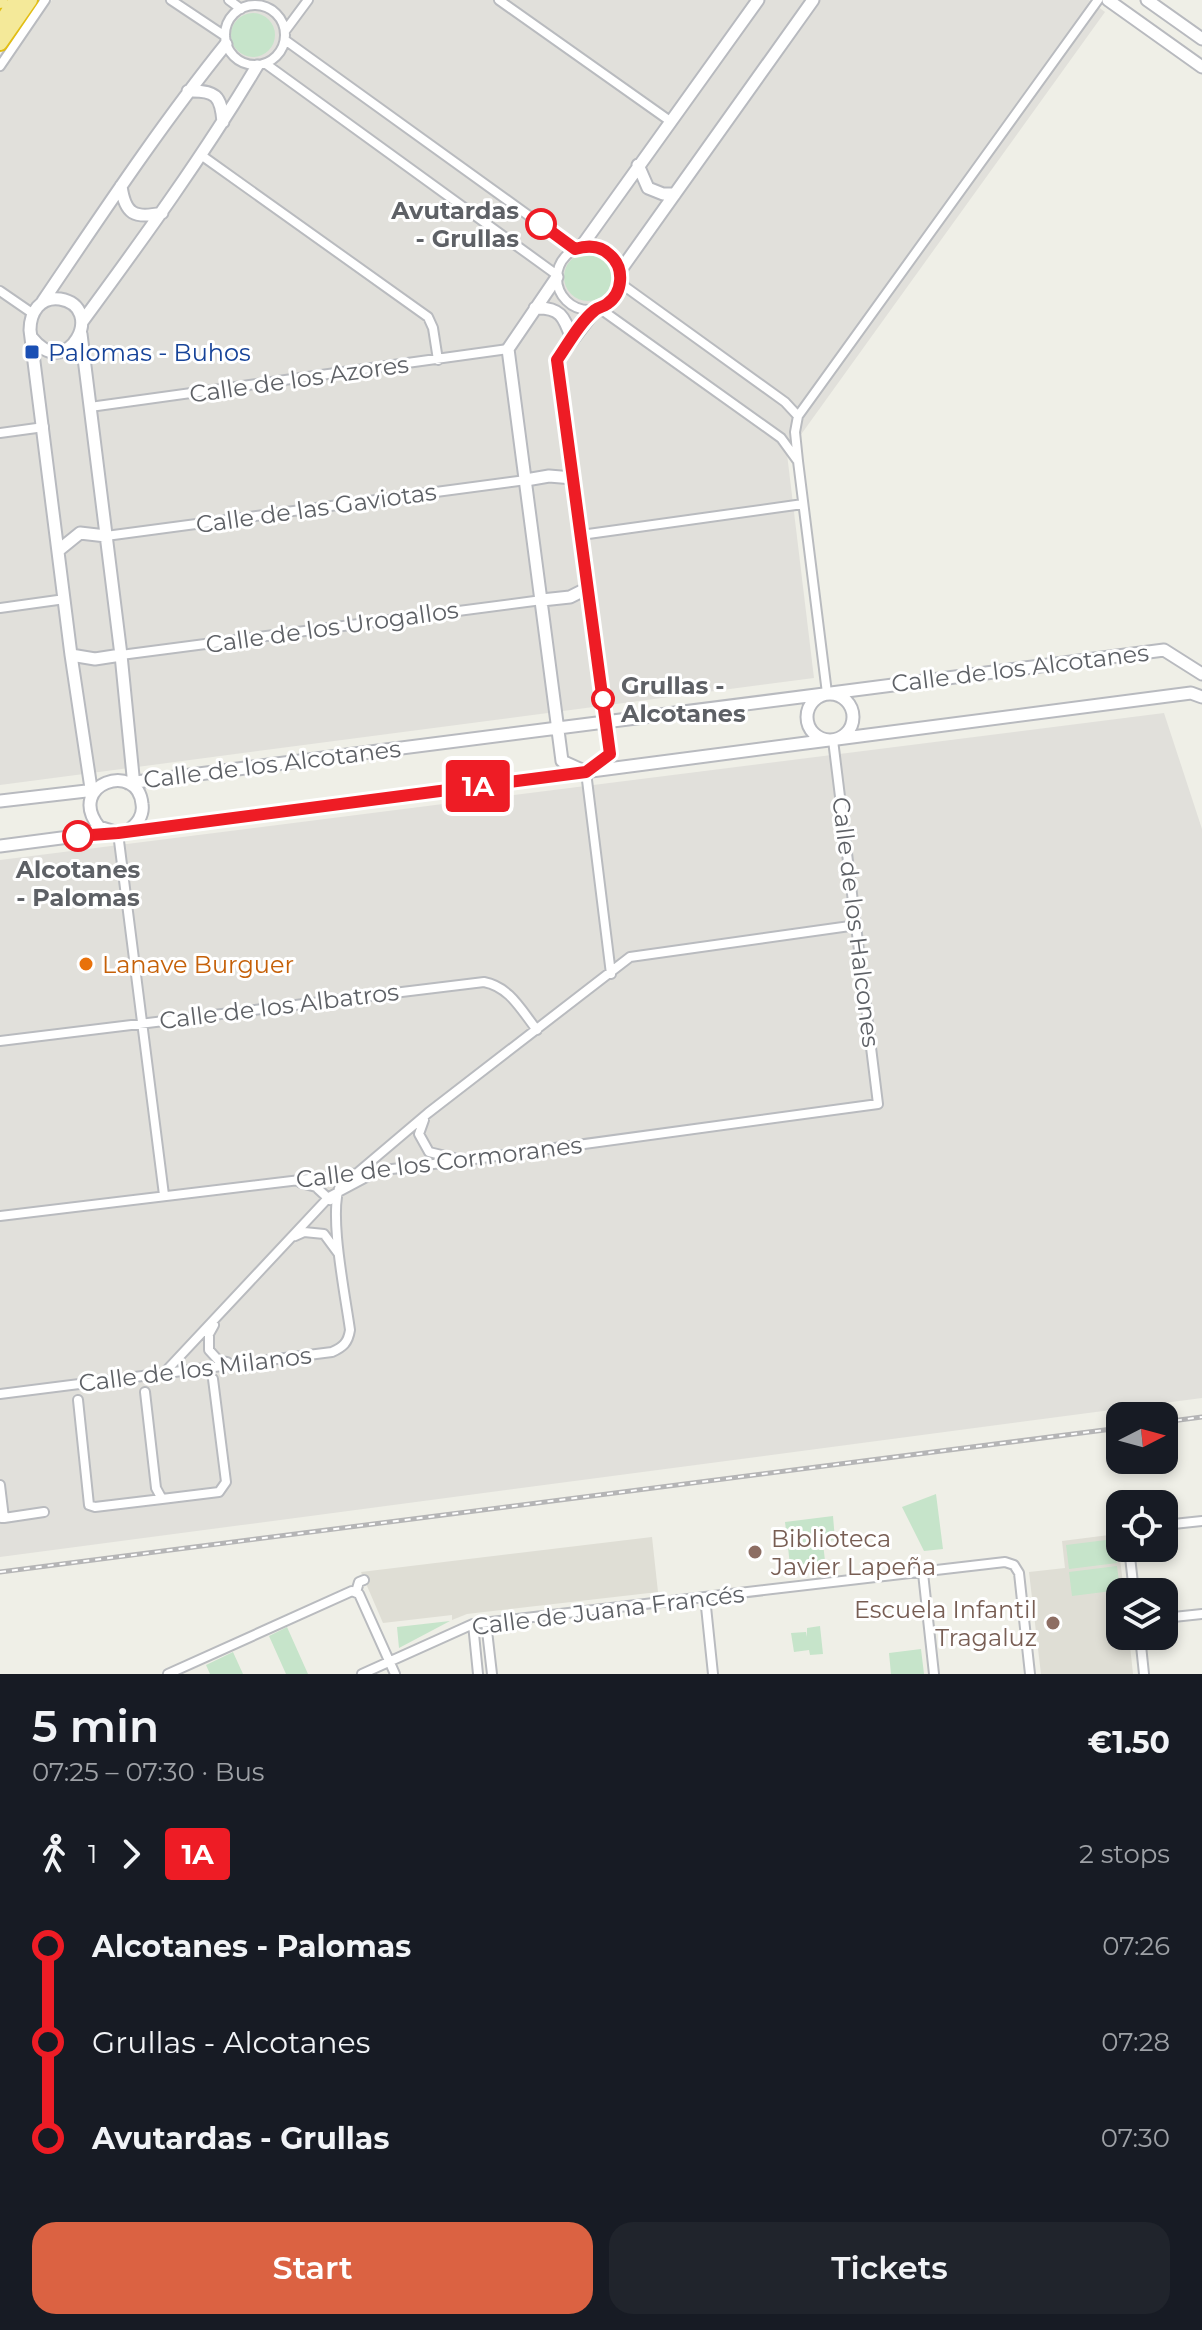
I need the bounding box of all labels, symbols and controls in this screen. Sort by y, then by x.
place label: Avutardas - Grullas [390,196,519,253]
marker: Avutardas - Grullas [526,209,556,239]
place label: Palomas - Buhos [48,338,251,367]
marker: Palomas - Buhos [23,343,41,361]
street label: Calle de los Azores [188,349,410,409]
street label: Calle de las Gaviotas [194,477,438,539]
street label: Calle de los Urogallos [204,595,460,659]
street label: Calle de los Alcotanes [890,638,1150,698]
place label: Grullas - Alcotanes [620,671,746,728]
marker: Grullas - Alcotanes [592,688,614,710]
street label: Calle de los Alcotanes [142,734,402,794]
line badge: 1A [442,760,514,812]
text: 1A [462,769,494,803]
street label: Calle de los Halcones [826,795,886,1049]
marker: Alcotanes - Palomas [63,821,93,851]
place label: Alcotanes - Palomas [15,855,141,912]
place label: Lanave Burguer [102,950,294,979]
marker: Lanave Burguer [77,955,95,973]
street label: Calle de los Albatros [158,977,400,1035]
street label: Calle de los Cormoranes [294,1130,584,1194]
street label: Calle de los Milanos [77,1340,313,1398]
north arrow [1106,1402,1178,1474]
map controls [1106,1402,1178,1650]
button: locate [1106,1490,1178,1562]
place label: Biblioteca Javier Lapeña [770,1524,936,1581]
marker: Biblioteca Javier Lapeña [746,1543,764,1561]
button: layers [1106,1578,1178,1650]
street label: Calle de Juana Francés [470,1579,746,1641]
place label: Escuela Infantil Tragaluz [854,1595,1037,1652]
marker: Escuela Infantil Tragaluz [1044,1614,1062,1632]
text: 5 min [32,1699,159,1753]
text: €1.50 [1088,1724,1170,1761]
text: 07:25 – 07:30 · Bus [32,1756,265,1788]
icon: walk [32,1832,76,1876]
icon: forward [109,1832,153,1876]
text: 1A [181,1837,214,1871]
text: 1 [88,1838,97,1870]
text: 2 stops [1079,1838,1170,1870]
text: Alcotanes - Palomas [92,1928,411,1965]
text: 07:26 [1102,1930,1170,1962]
text: Grullas - Alcotanes [92,2024,370,2061]
text: 07:28 [1101,2026,1170,2058]
text: Avutardas - Grullas [92,2120,389,2157]
text: 07:30 [1101,2122,1170,2154]
button: Start [32,2222,593,2314]
button: Tickets [609,2222,1170,2314]

